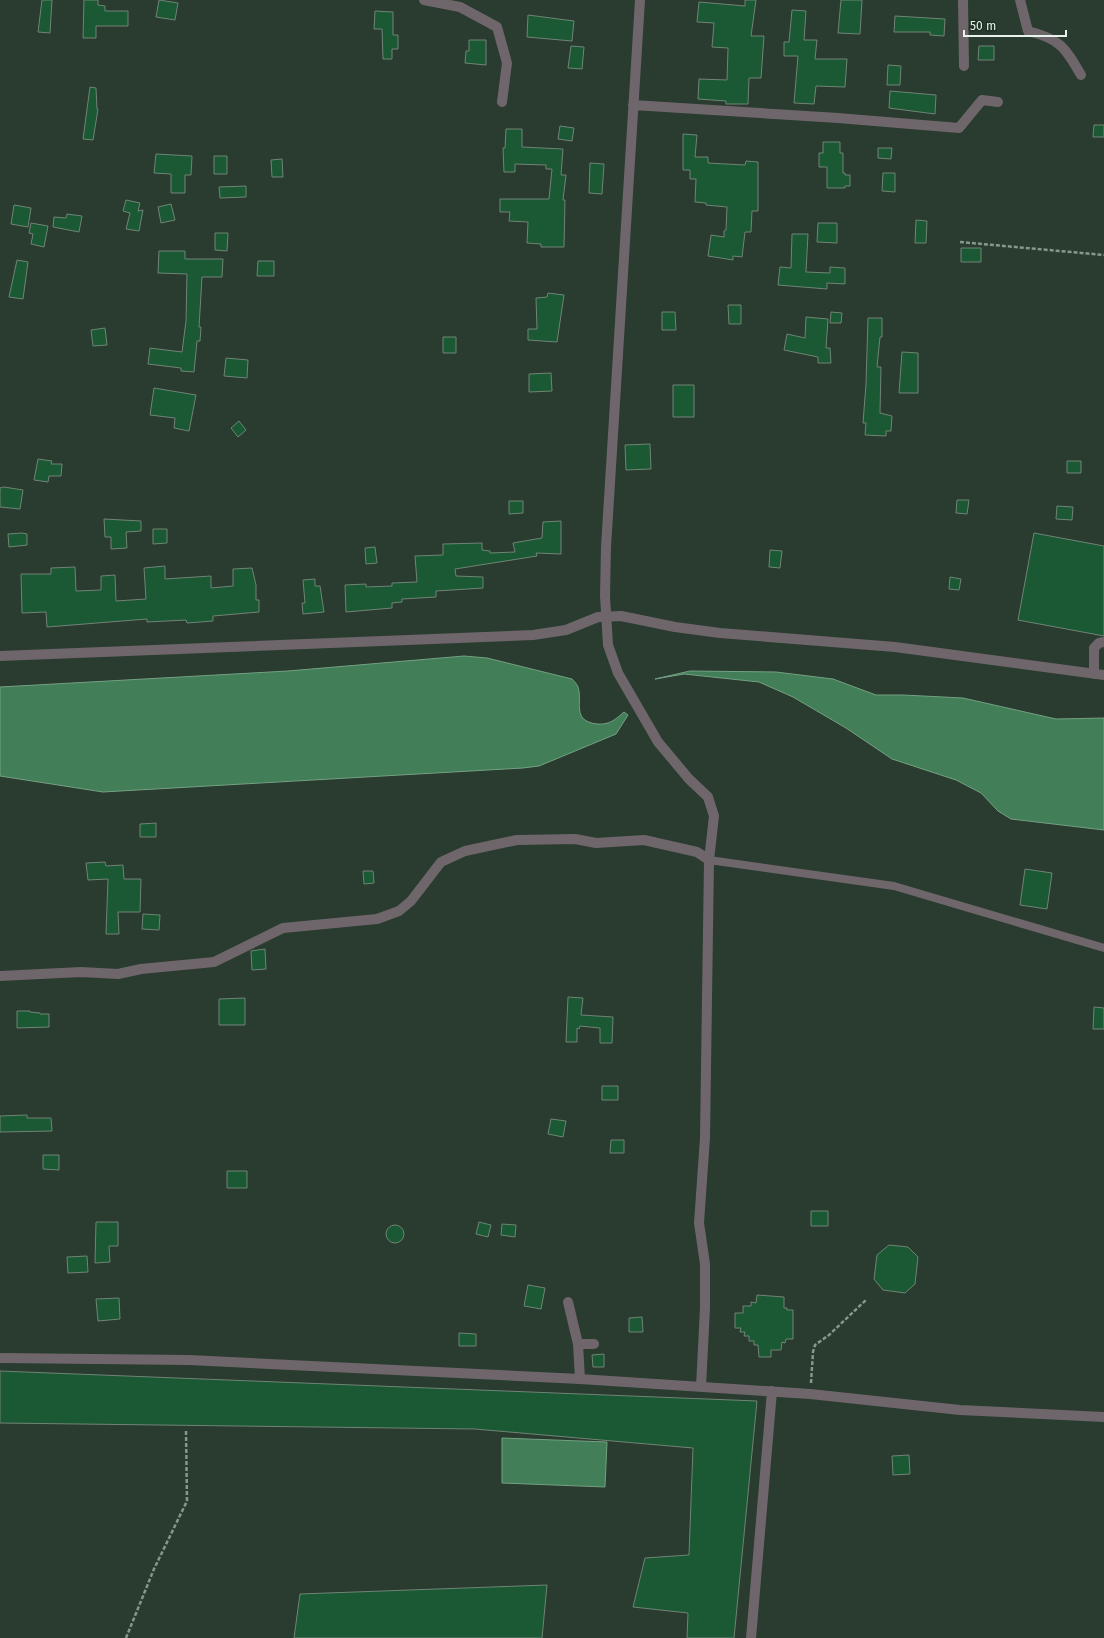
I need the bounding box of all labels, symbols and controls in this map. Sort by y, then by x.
scale bar [964,12,1066,38]
text: 50 m [970,19,996,33]

